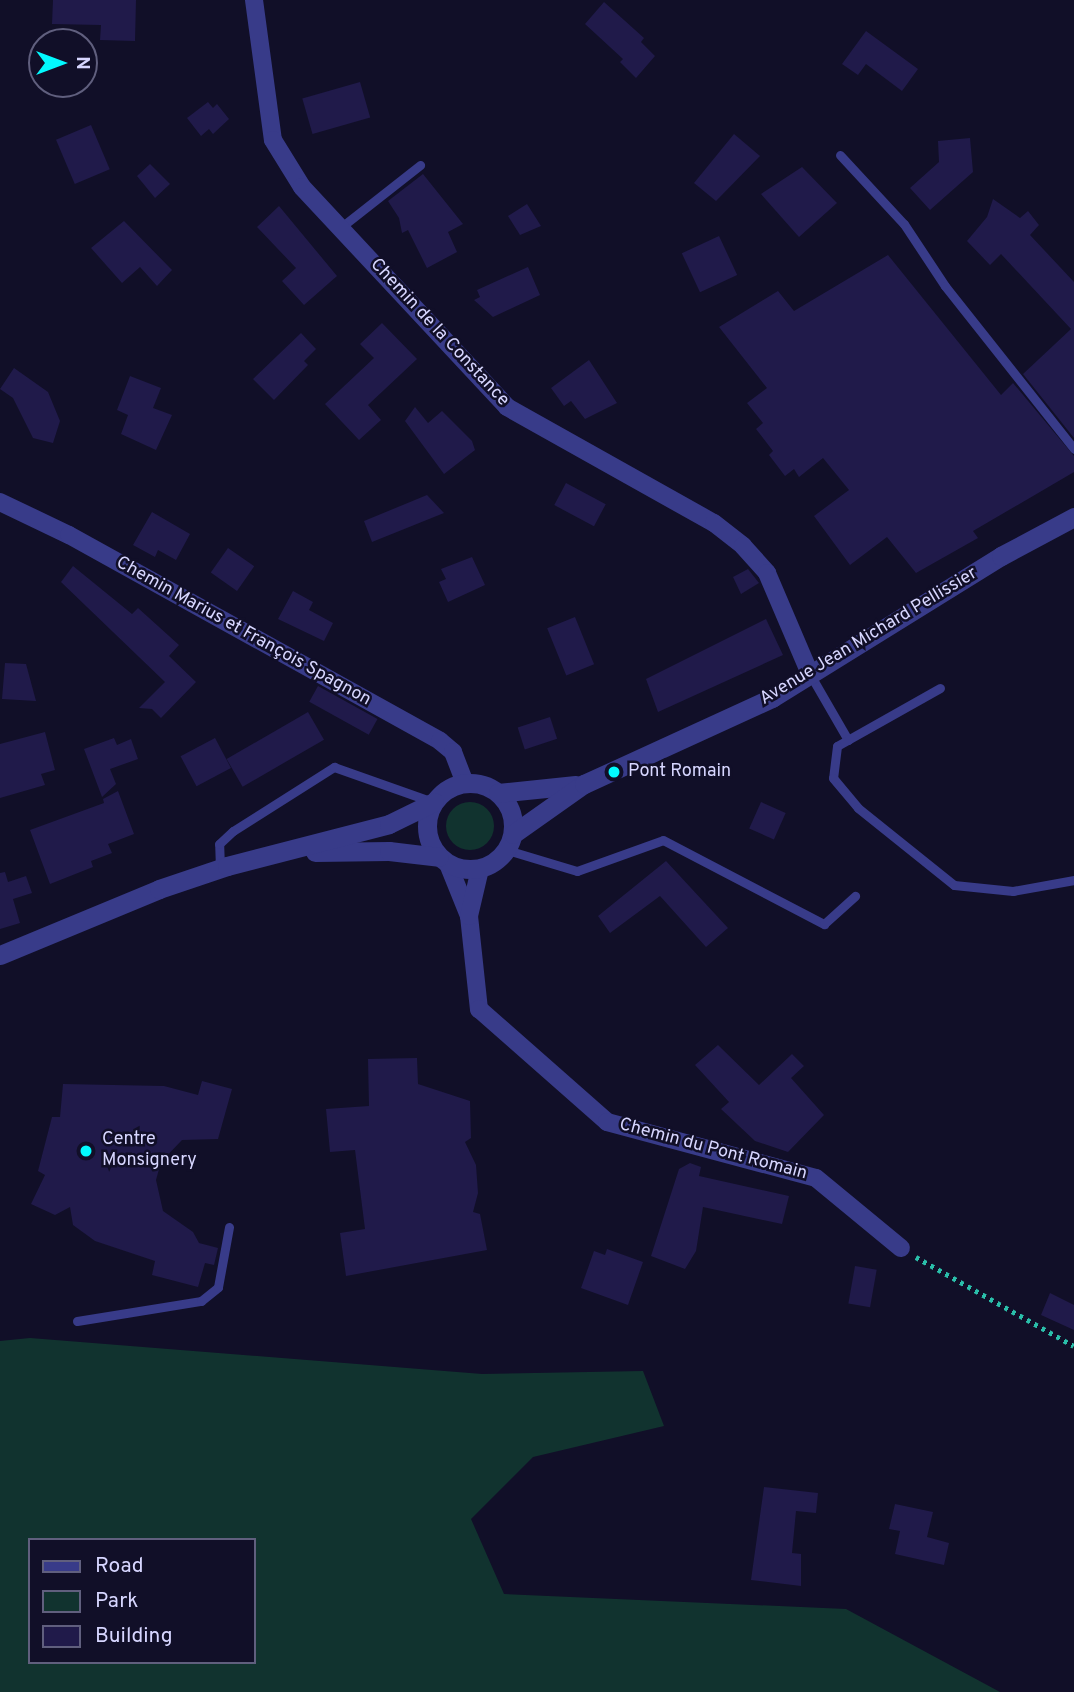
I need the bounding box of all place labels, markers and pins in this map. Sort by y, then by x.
place label: Pont Romain [628,761,731,783]
marker: Pont Romain [606,764,622,780]
place label: Centre Monsignery [102,1130,197,1172]
marker: Centre Monsignery [76,1141,96,1161]

